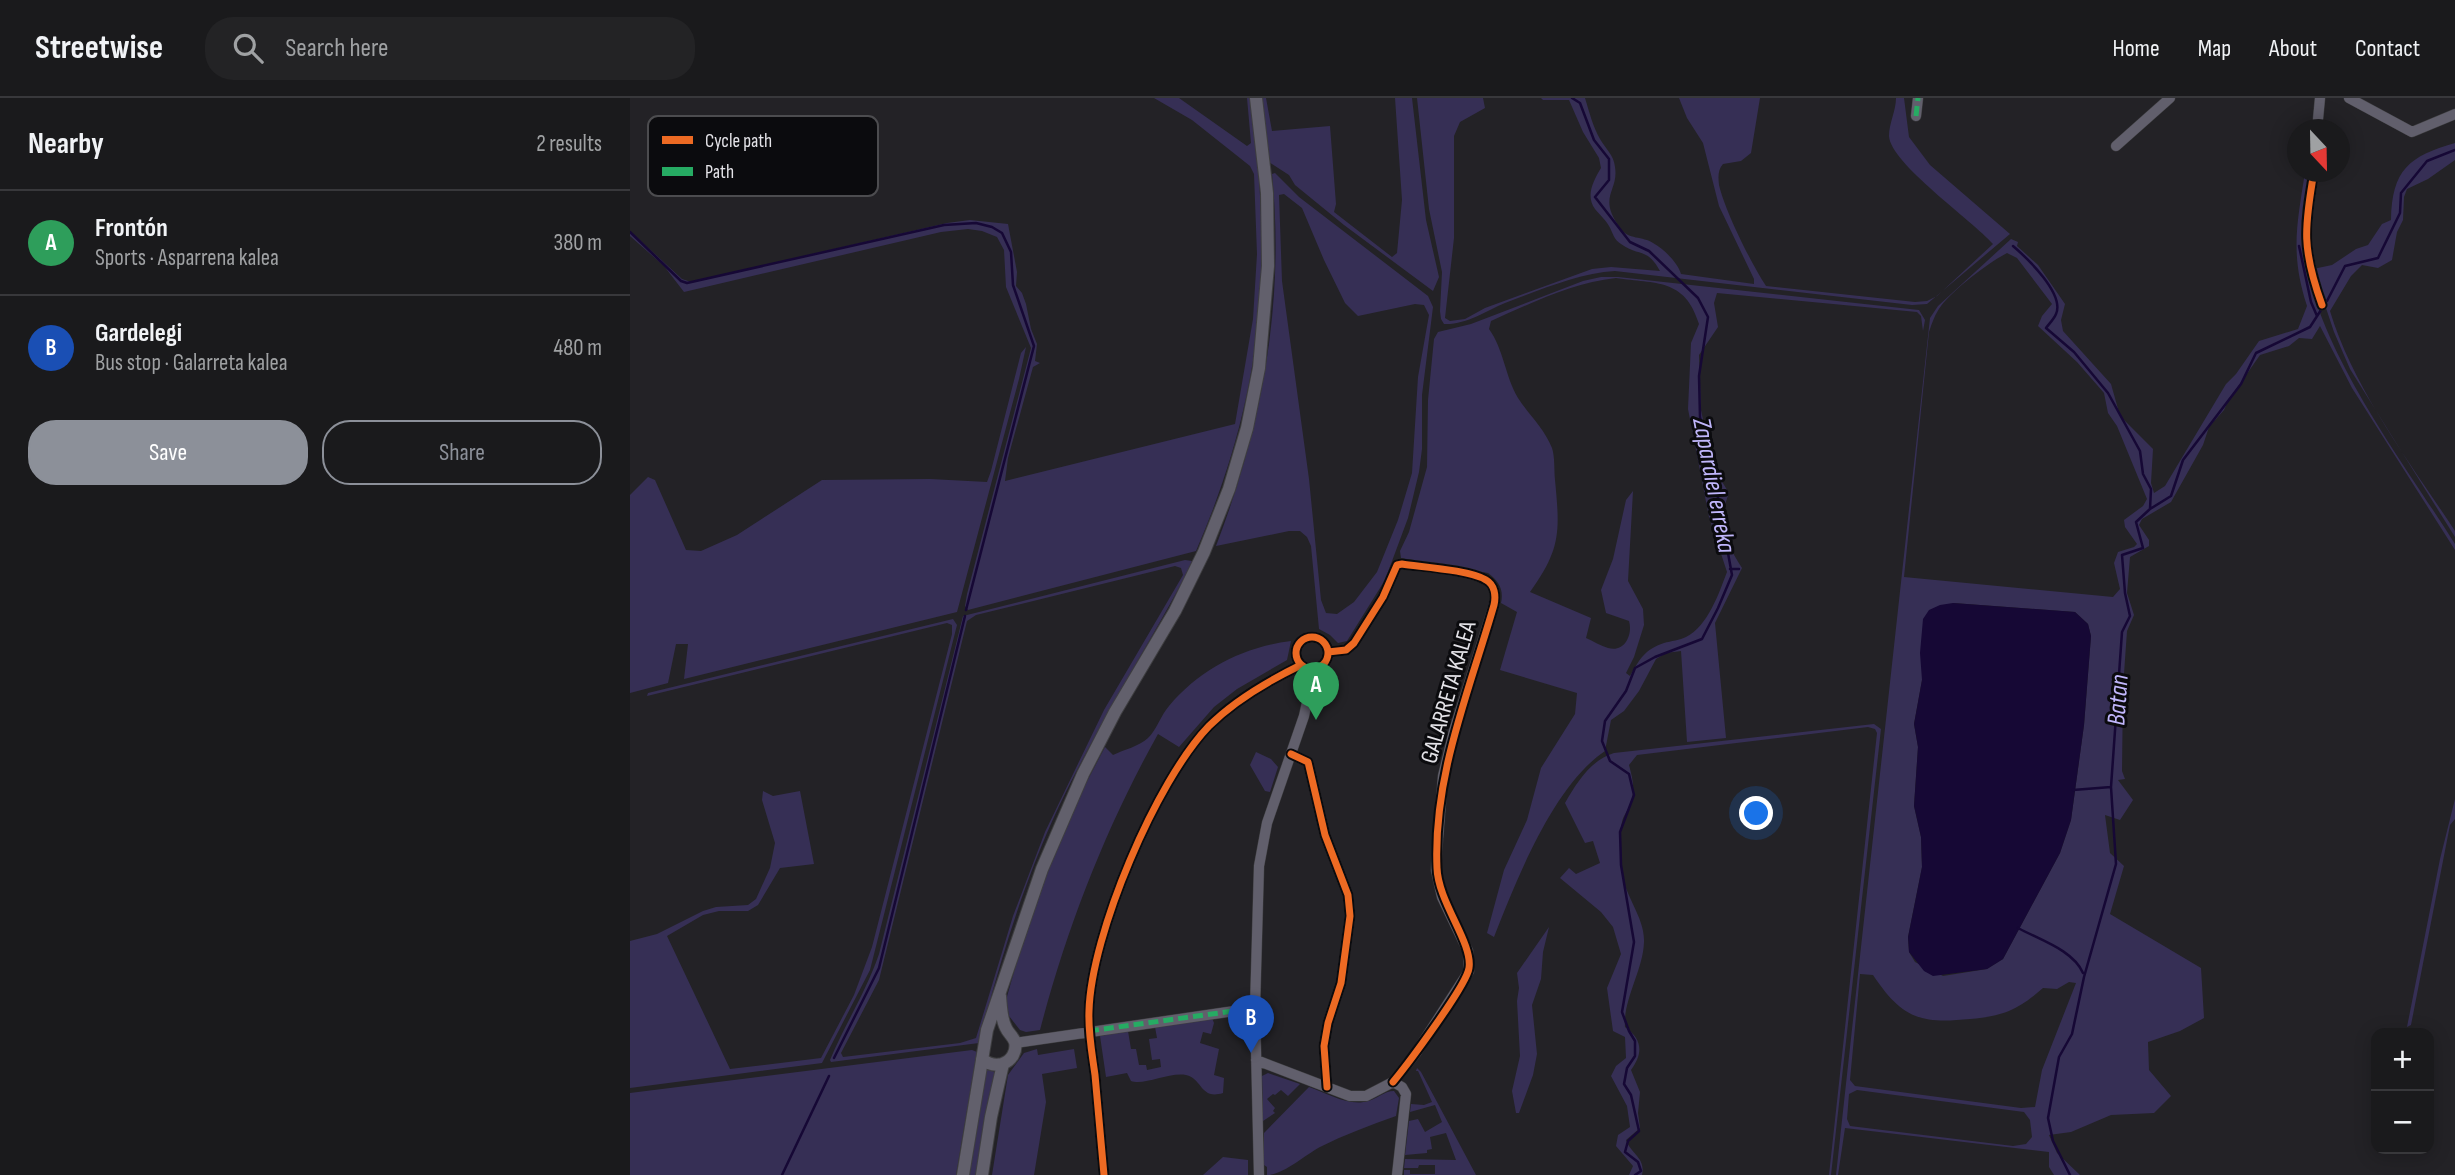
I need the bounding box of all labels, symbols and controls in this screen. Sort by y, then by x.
search box [205,17,695,80]
text: Streetwise [35,28,163,68]
icon: search [229,29,267,67]
text: Search here [285,33,389,64]
text: Home [2112,34,2160,63]
text: Map [2198,34,2231,63]
text: About [2269,34,2317,63]
text: Contact [2355,34,2420,63]
legend [648,116,878,196]
north arrow [2287,119,2350,182]
text: Nearby [28,126,104,162]
text: 2 results [536,130,602,158]
text: Cycle path [705,130,772,153]
text: Path [705,161,734,184]
text: Frontón [95,213,168,244]
text: A [46,229,56,257]
text: 380 m [554,229,602,257]
text: Sports · Asparrena kalea [95,244,279,272]
text: Gardelegi [95,318,182,349]
text: B [46,334,56,362]
text: 480 m [554,334,602,362]
text: Bus stop · Galarreta kalea [95,349,288,377]
water label: Zapardiel erreka [1685,414,1742,556]
button: Save [28,420,308,485]
button: Share [322,420,602,485]
street label: GALARRETA KALEA [1414,617,1483,767]
pin: A [1293,662,1339,720]
water label: Batan [2101,674,2136,727]
your location [1739,796,1773,830]
pin: B [1228,995,1274,1053]
map controls [2371,1028,2434,1154]
button: + [2371,1028,2434,1091]
button: − [2371,1091,2434,1154]

